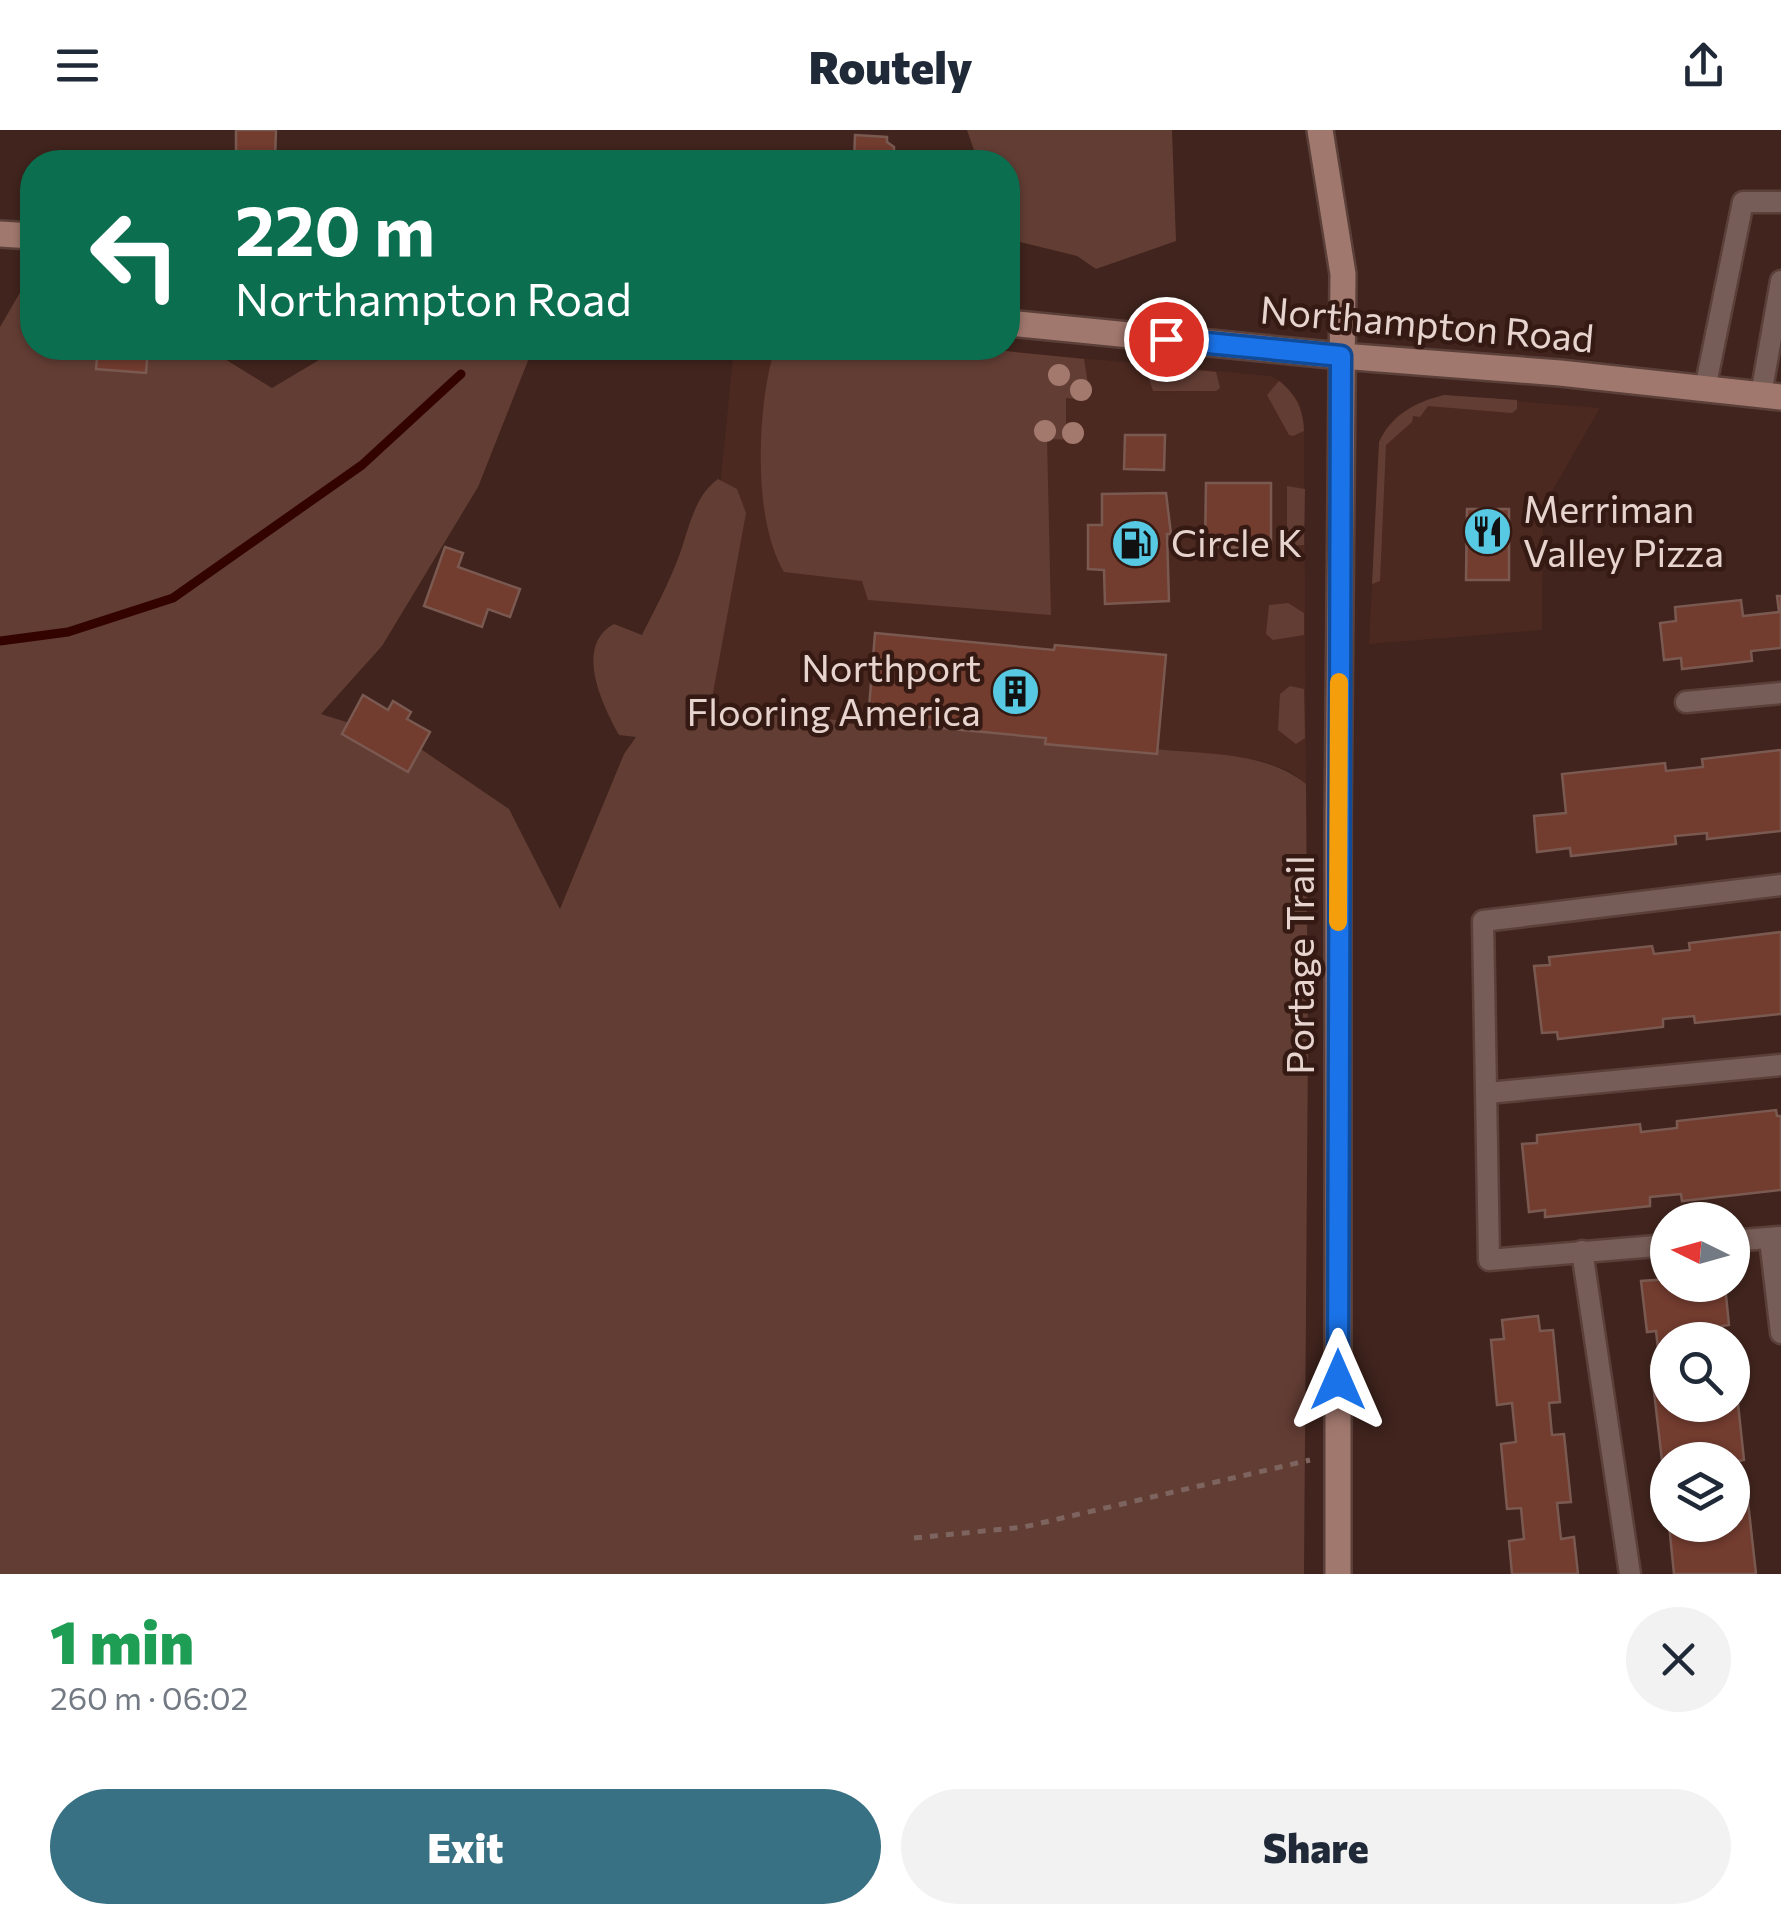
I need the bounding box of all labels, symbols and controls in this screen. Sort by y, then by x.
icon: menu [50,38,105,93]
text: Routely [809,38,972,93]
icon: share [1676,38,1731,93]
text: 220 m [235,185,435,270]
icon: left [70,190,200,320]
text: Northampton Road [235,270,632,325]
street label: Northampton Road [1258,285,1596,361]
pin [1124,297,1209,382]
icon: arrive [1139,312,1194,367]
place label: Merriman Valley Pizza [1523,484,1724,575]
restaurant icon: Merriman Valley Pizza [1462,506,1514,558]
fuel station icon: Circle K [1110,518,1162,570]
place label: Circle K [1171,518,1303,565]
place label: Northport Flooring America [687,643,981,734]
building icon: Northport Flooring America [990,665,1042,717]
street label: Portage Trail [1275,855,1322,1075]
north arrow [1650,1202,1750,1302]
map controls [1650,1202,1750,1542]
button: search [1650,1322,1750,1422]
position arrow [1286,1328,1390,1432]
button: layers [1650,1442,1750,1542]
text: 1 min [50,1603,194,1676]
button: close [1626,1607,1731,1712]
text: 260 m · 06:02 [50,1677,248,1717]
button: Exit [50,1789,881,1904]
button: Share [901,1789,1731,1904]

